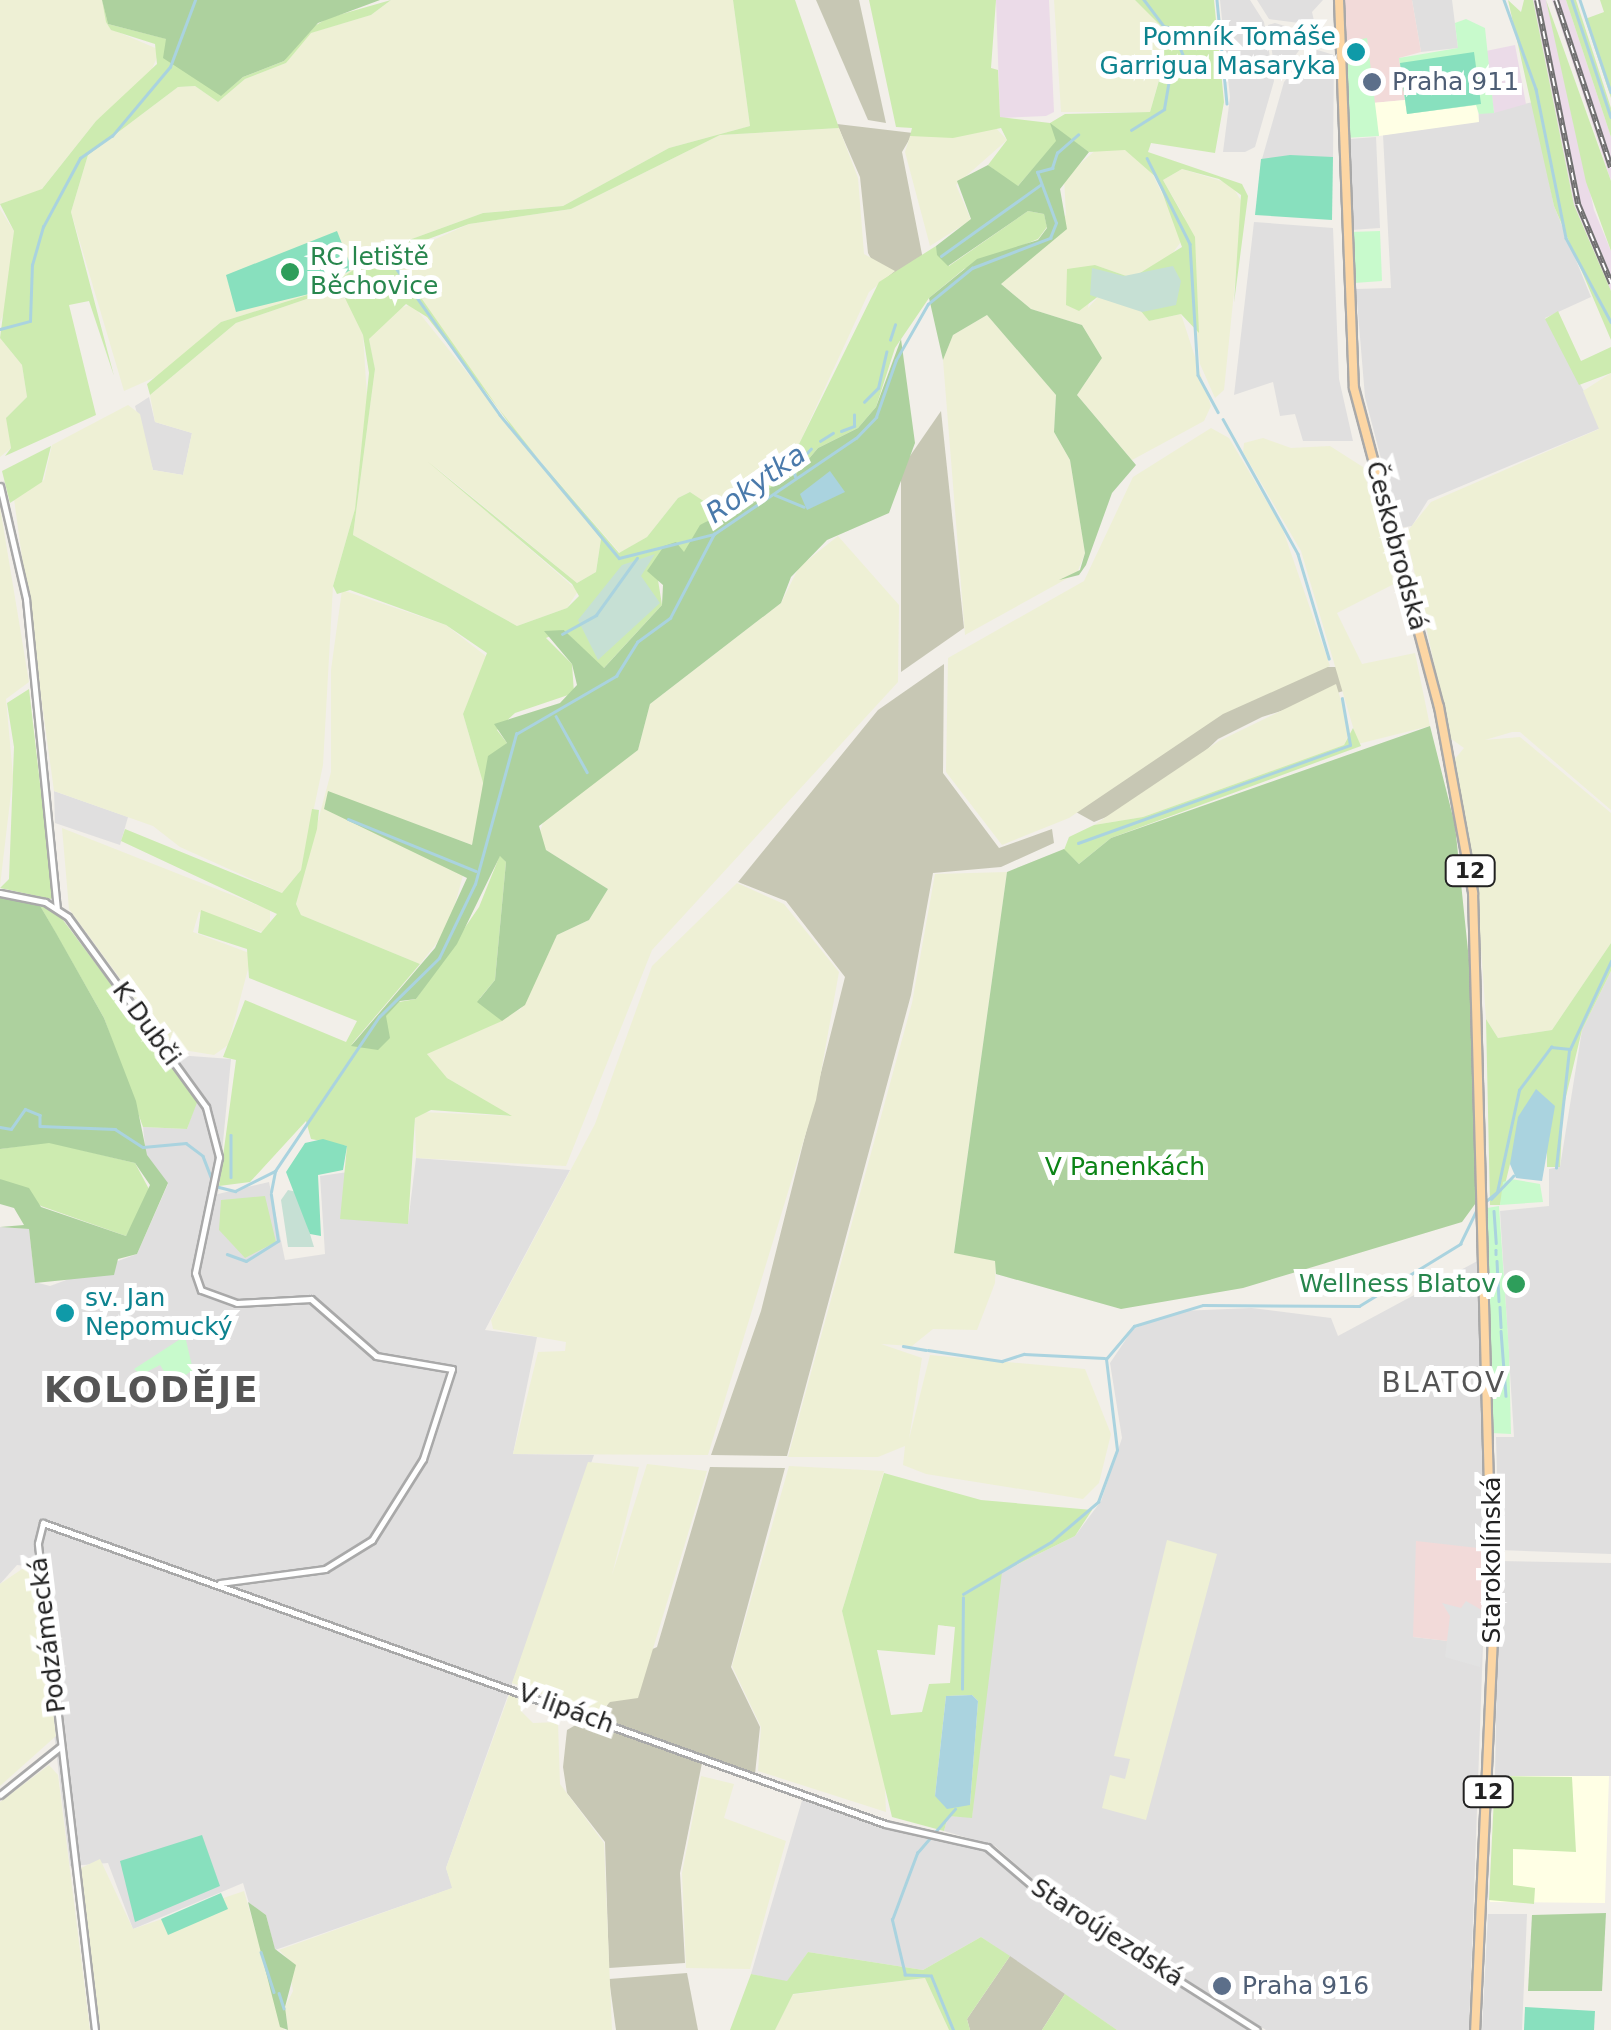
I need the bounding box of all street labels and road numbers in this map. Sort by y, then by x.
street label: Českobrodská [1359,458,1433,634]
road number: 12 [1442,854,1498,888]
street label: K Dubči [106,976,186,1072]
street label: Starokolínská [1477,1476,1507,1644]
street label: Podzámecká [24,1555,72,1715]
street label: V lipách [514,1678,618,1740]
road number: 12 [1460,1775,1516,1809]
street label: Staroújezdská [1025,1873,1189,1993]

